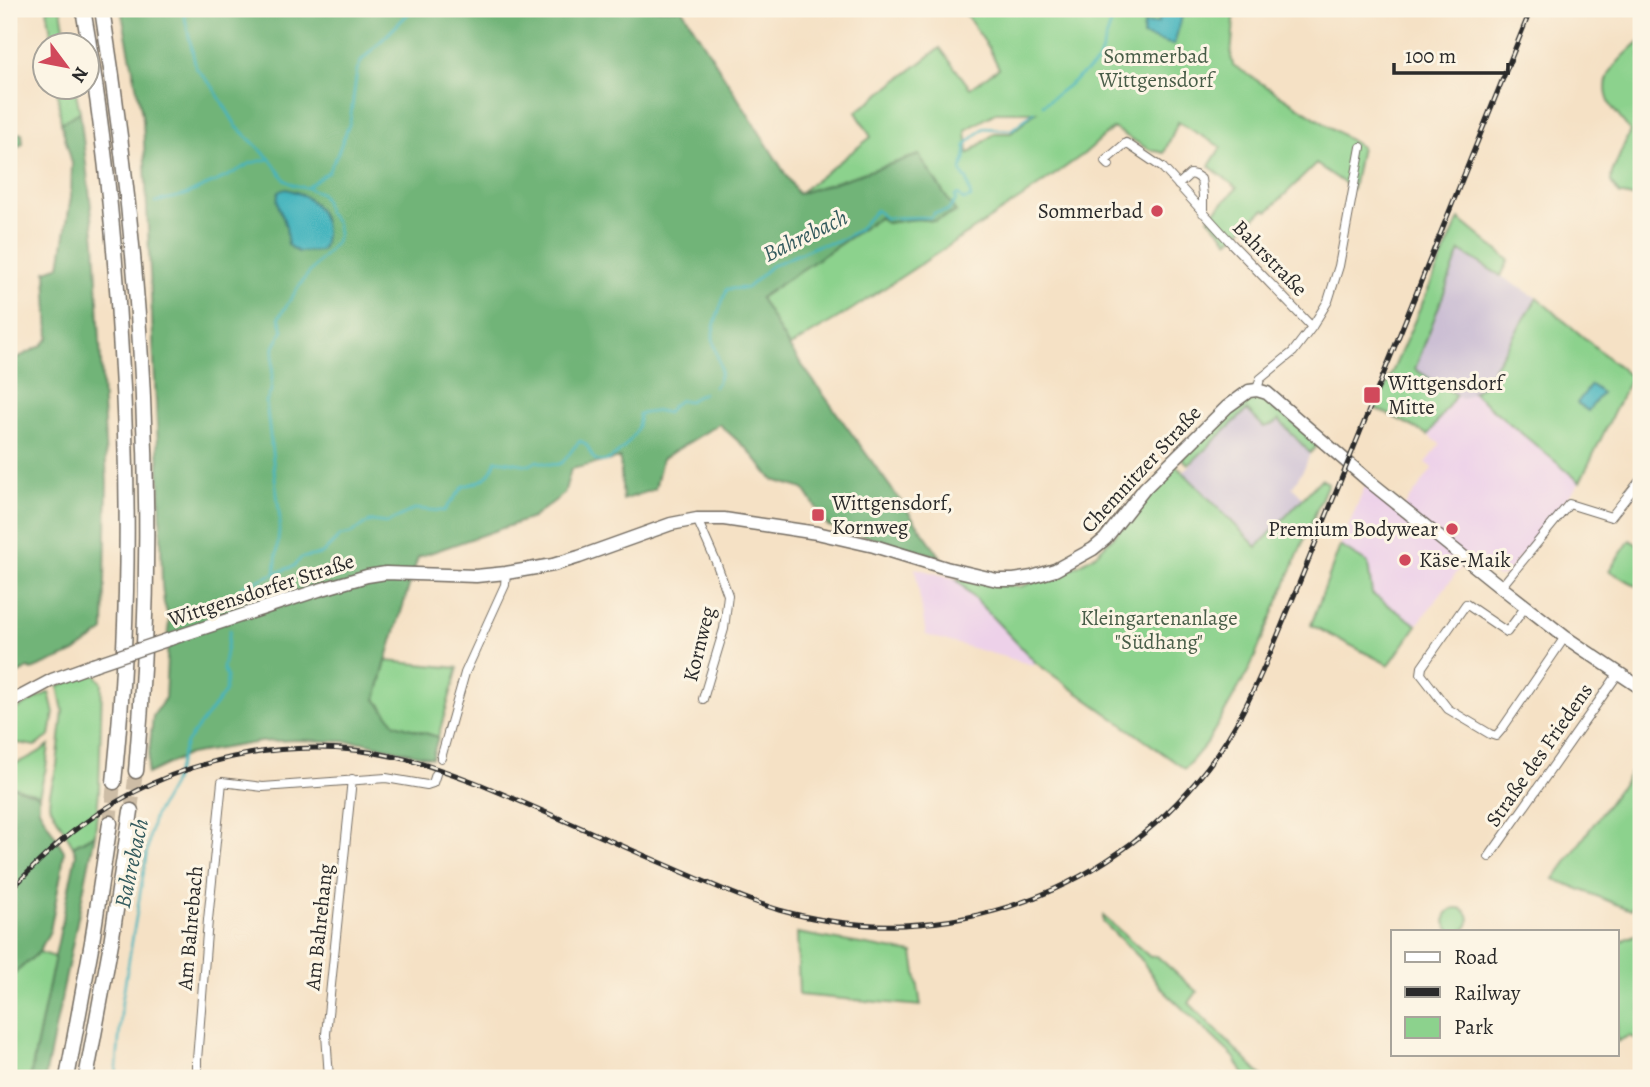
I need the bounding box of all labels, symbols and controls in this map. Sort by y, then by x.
north arrow [32,32,102,102]
scale bar [1394,32,1508,76]
park label: Sommerbad Wittgensdorf [1097,42,1217,94]
text: 100 m [1405,42,1456,70]
text: N [65,62,94,87]
place label: Sommerbad [1038,197,1144,225]
water label: Bahrebach [758,202,853,269]
marker: Sommerbad [1149,203,1165,219]
street label: Bahrstraße [1226,214,1314,302]
place label: Wittgensdorf Mitte [1387,369,1506,421]
marker: Wittgensdorf Mitte [1362,385,1382,405]
street label: Chemnitzer Straße [1075,399,1207,539]
place label: Wittgensdorf, Kornweg [831,489,953,541]
marker: Wittgensdorf, Kornweg [810,507,826,523]
place label: Premium Bodywear [1268,515,1438,543]
marker: Premium Bodywear [1444,521,1460,537]
place label: Käse-Maik [1419,546,1511,574]
street label: Wittgensdorfer Straße [164,547,358,634]
marker: Käse-Maik [1397,552,1413,568]
street label: Kornweg [676,603,722,684]
park label: Kleingartenanlage "Südhang" [1080,604,1238,656]
street label: Straße des Friedens [1479,678,1599,832]
water label: Bahrebach [107,815,156,911]
street label: Am Bahrehang [298,862,340,993]
street label: Am Bahrebach [171,865,209,992]
legend [1391,930,1618,1056]
text: Road [1454,943,1498,971]
text: Railway [1454,979,1521,1007]
text: Park [1454,1013,1494,1041]

